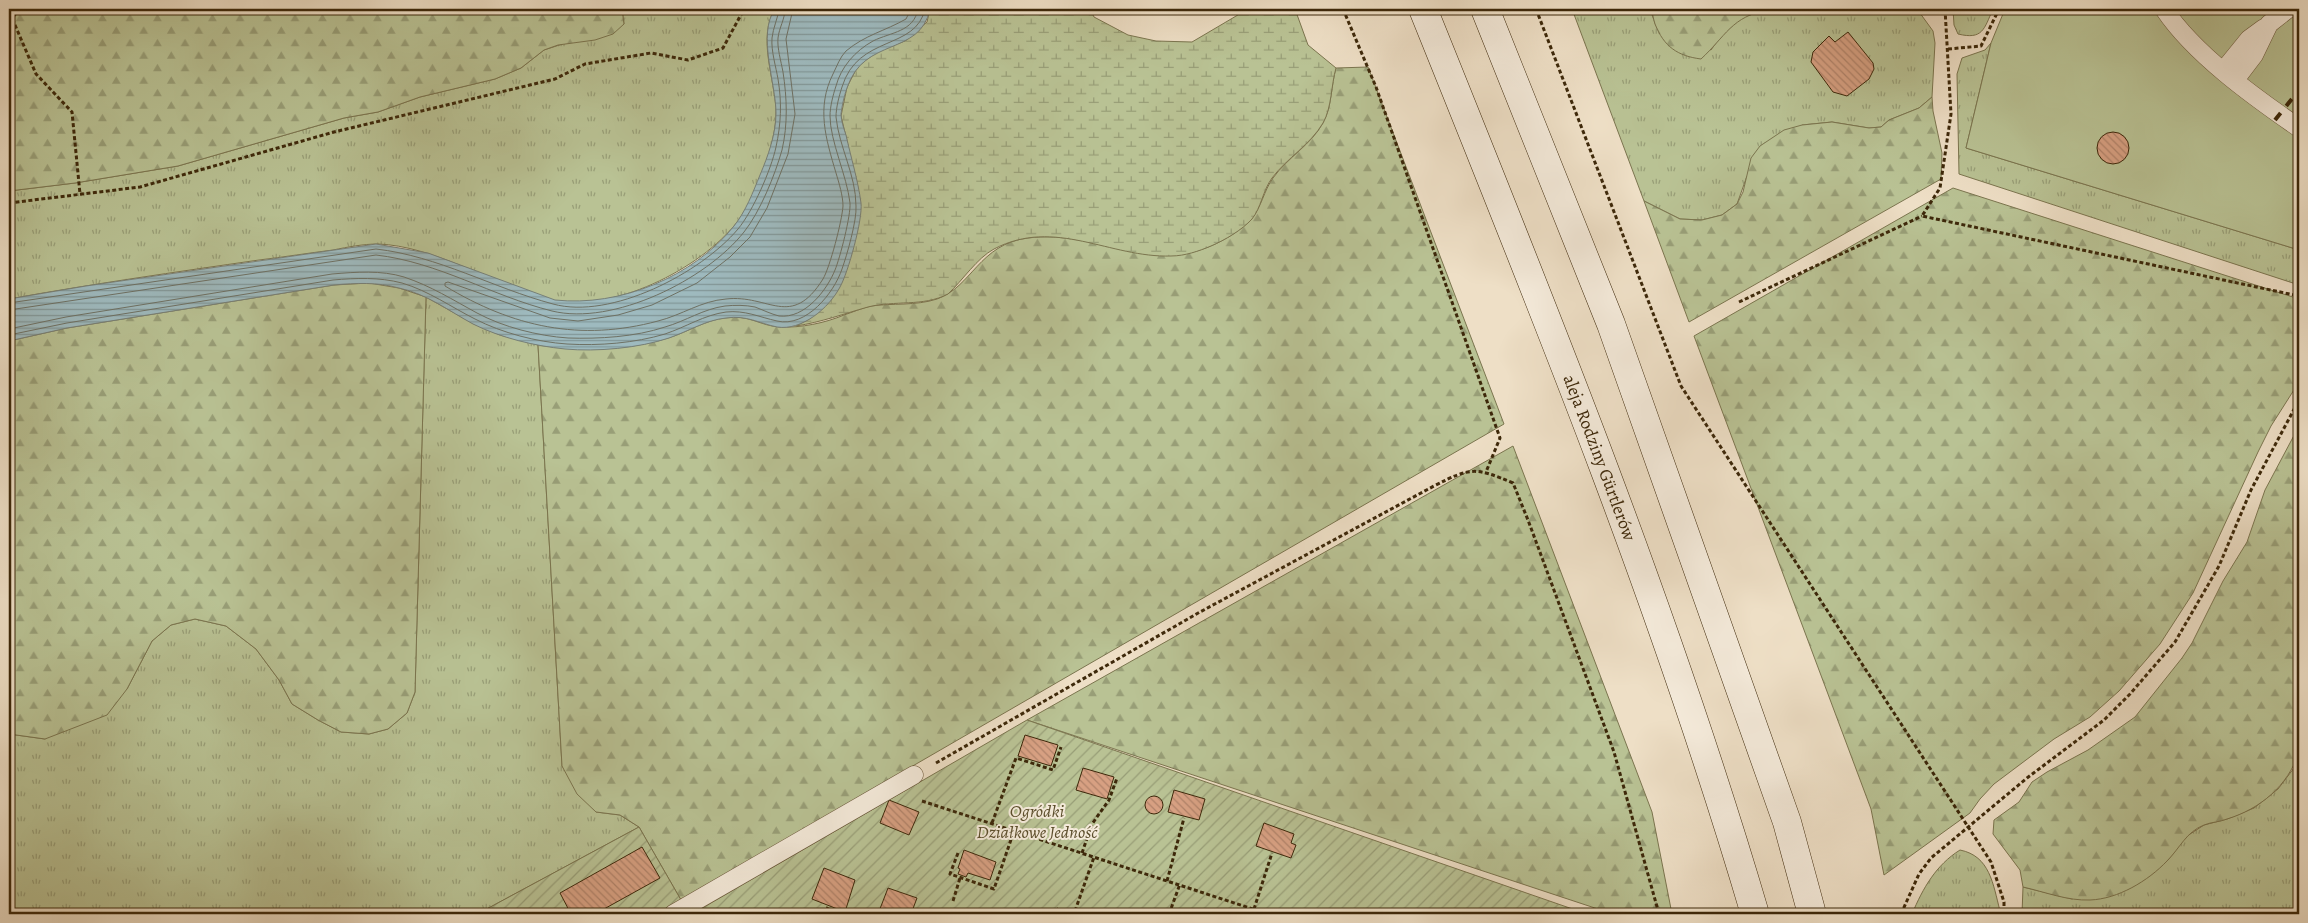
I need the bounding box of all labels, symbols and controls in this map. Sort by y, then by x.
street label: aleja Rodziny Gürtlerów [1557,371,1642,544]
park label: Ogródki Działkowe Jedność [976,799,1098,844]

